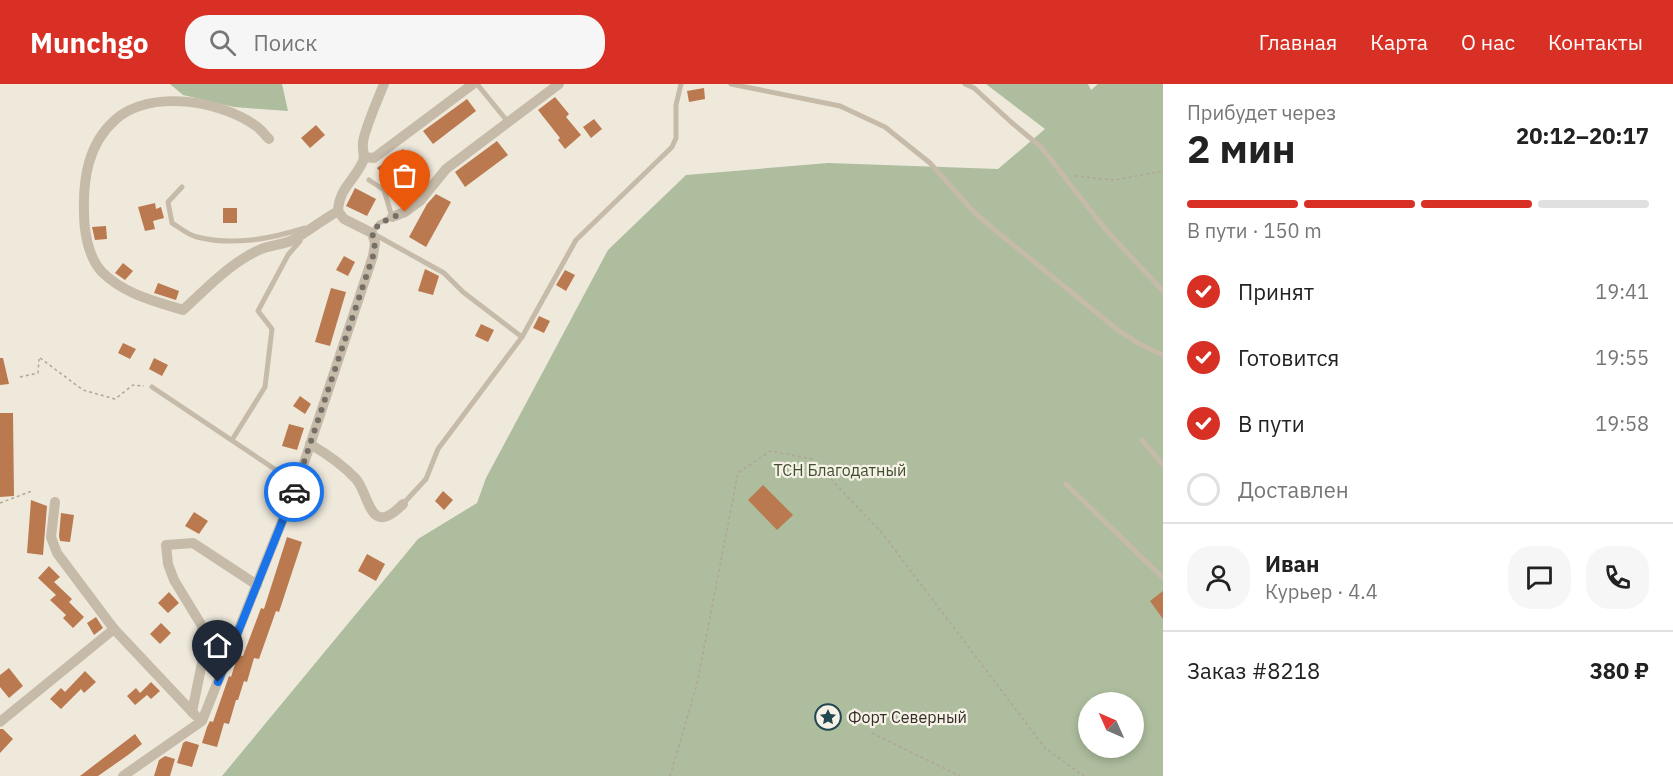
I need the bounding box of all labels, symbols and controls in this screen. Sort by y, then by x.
search box [185,15,605,69]
text: Munchgo [30,24,149,61]
icon: search [206,26,239,59]
text: Поиск [254,28,317,57]
text: Главная [1259,28,1337,56]
text: Карта [1370,28,1428,56]
text: О нас [1461,28,1515,56]
text: Контакты [1548,28,1643,56]
text: Прибудет через [1187,99,1336,126]
text: 20:12–20:17 [1516,121,1649,150]
text: 2 мин [1187,123,1296,174]
pin [379,150,430,212]
icon: bag [388,159,421,192]
text: В пути · 150 m [1187,217,1322,244]
icon: check [1187,275,1220,308]
text: Принят [1238,277,1314,306]
text: 19:41 [1595,278,1649,305]
icon: check [1187,341,1220,374]
text: Готовится [1238,343,1339,372]
text: 19:55 [1595,344,1649,371]
icon: check [1187,407,1220,440]
text: В пути [1238,409,1305,438]
text: 19:58 [1595,410,1649,437]
park label: ТСН Благодатный [774,460,906,480]
courier [264,462,324,522]
text: Доставлен [1238,475,1349,504]
icon: car [278,476,311,509]
button: person [1187,546,1250,609]
button: chat [1508,546,1571,609]
button: phone [1586,546,1649,609]
text: Иван [1265,549,1320,578]
text: Курьер · 4.4 [1265,578,1378,605]
pin [192,620,243,682]
icon: home [201,629,234,662]
text: Заказ #8218 [1187,656,1320,685]
text: 380 ₽ [1590,656,1649,685]
north arrow [1078,692,1144,758]
map controls [1078,692,1144,758]
place icon: Форт Северный [813,702,843,732]
place label: Форт Северный [848,707,967,727]

